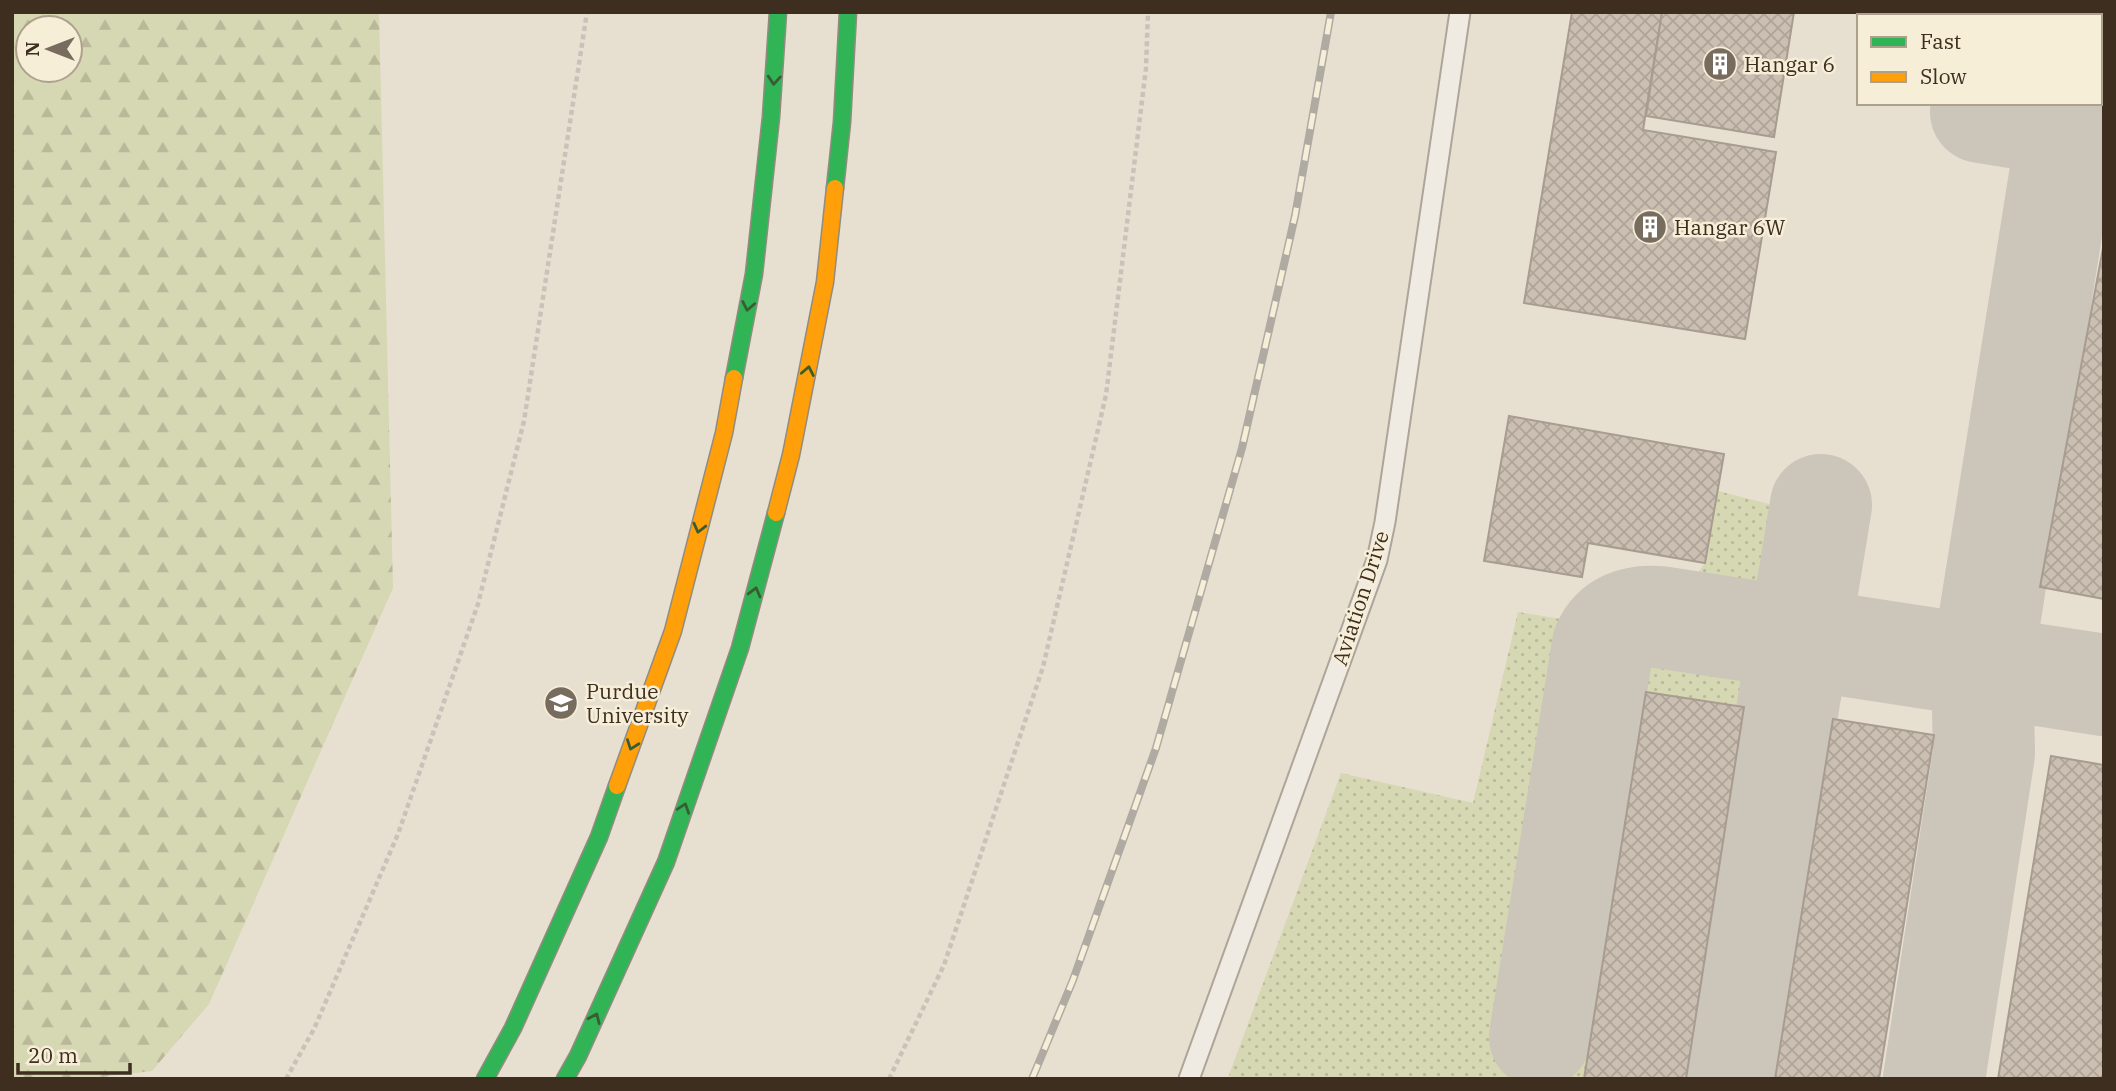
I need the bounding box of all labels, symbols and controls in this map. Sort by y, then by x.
north arrow [14,14,84,84]
legend [1857,14,2102,105]
text: Fast [1920,27,1961,55]
text: N [20,41,44,57]
building icon: Hangar 6 [1701,45,1739,83]
place label: Hangar 6 [1744,50,1835,78]
text: Slow [1920,62,1967,90]
one-way arrow [766,75,781,86]
building icon: Hangar 6W [1631,208,1669,246]
place label: Hangar 6W [1674,213,1785,241]
one-way arrow [741,300,756,312]
one-way arrow [799,365,814,377]
one-way arrow [693,522,707,534]
street label: Aviation Drive [1325,527,1395,669]
one-way arrow [747,586,761,598]
place label: Purdue University [586,677,689,729]
school or university icon: Purdue University [542,684,580,722]
one-way arrow [626,739,640,751]
one-way arrow [676,803,690,815]
one-way arrow [587,1012,601,1025]
scale bar [18,1032,130,1076]
text: 20 m [28,1041,78,1069]

